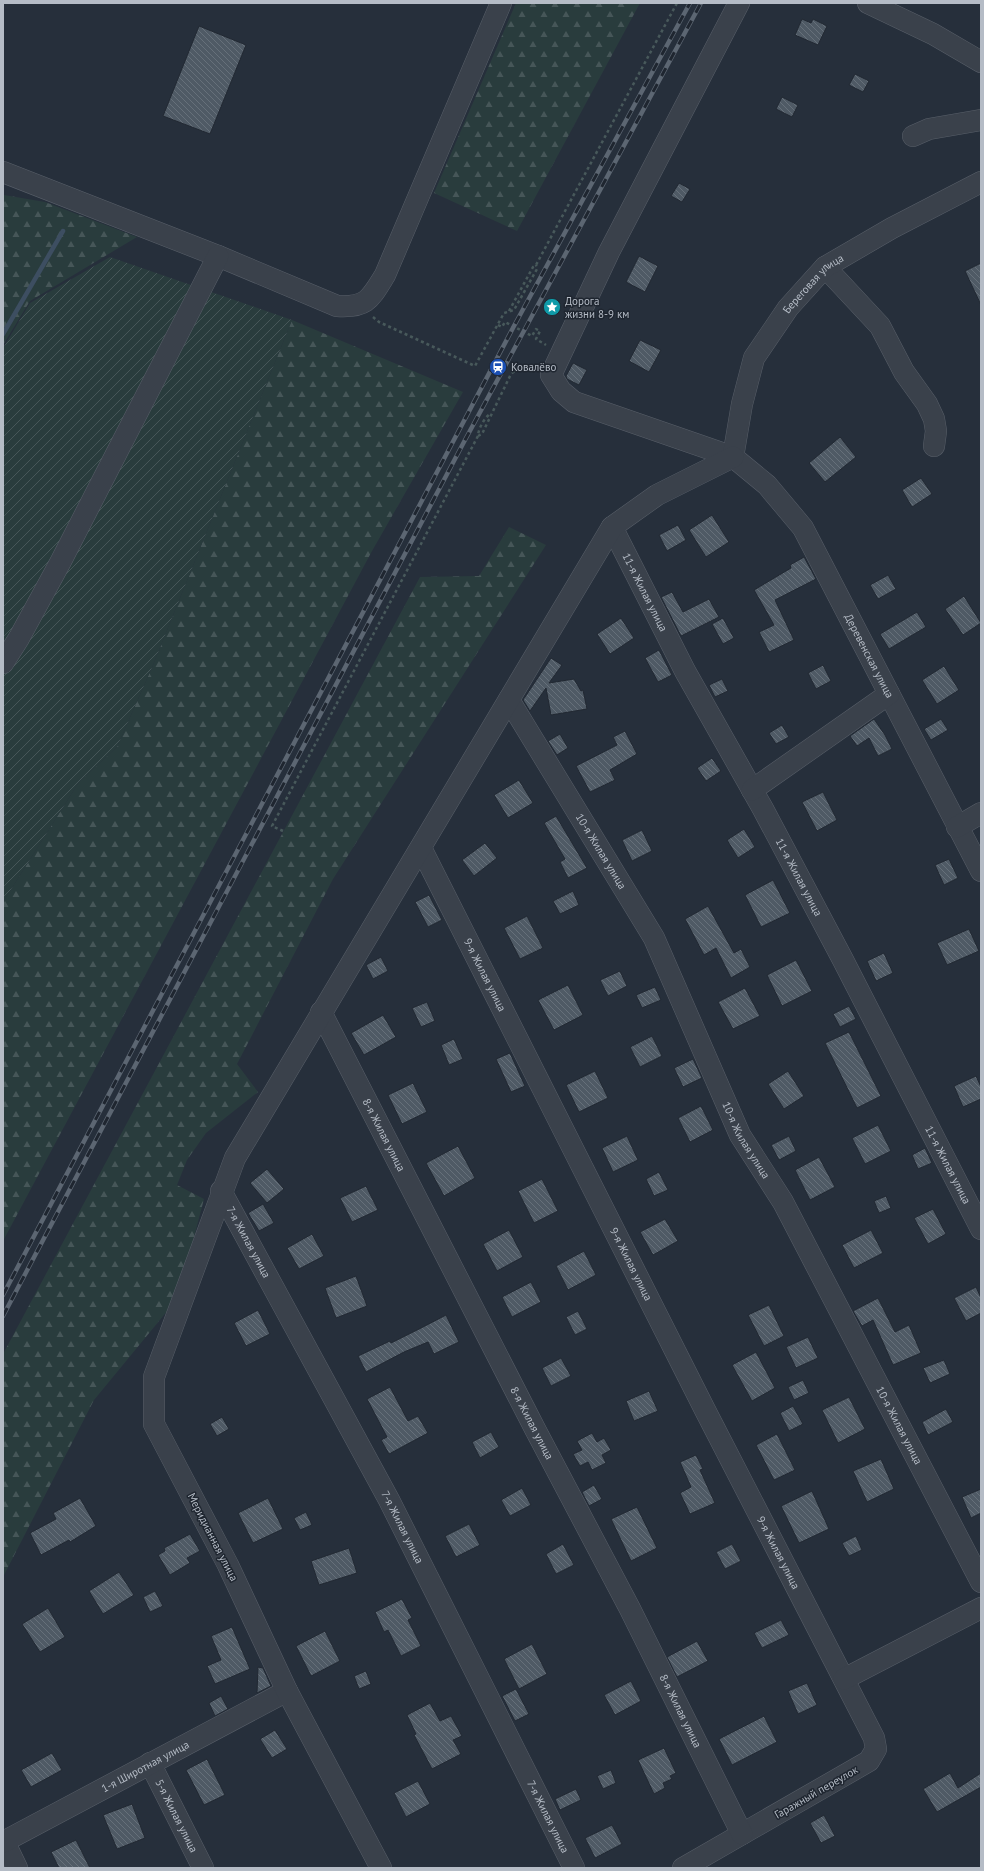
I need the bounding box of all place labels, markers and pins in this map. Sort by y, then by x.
place label: Дорога жизни 8-9 км [565,294,629,321]
place icon: Дорога жизни 8-9 км [542,297,562,317]
station icon: Ковалёво [488,357,508,377]
place label: Ковалёво [511,360,556,374]

